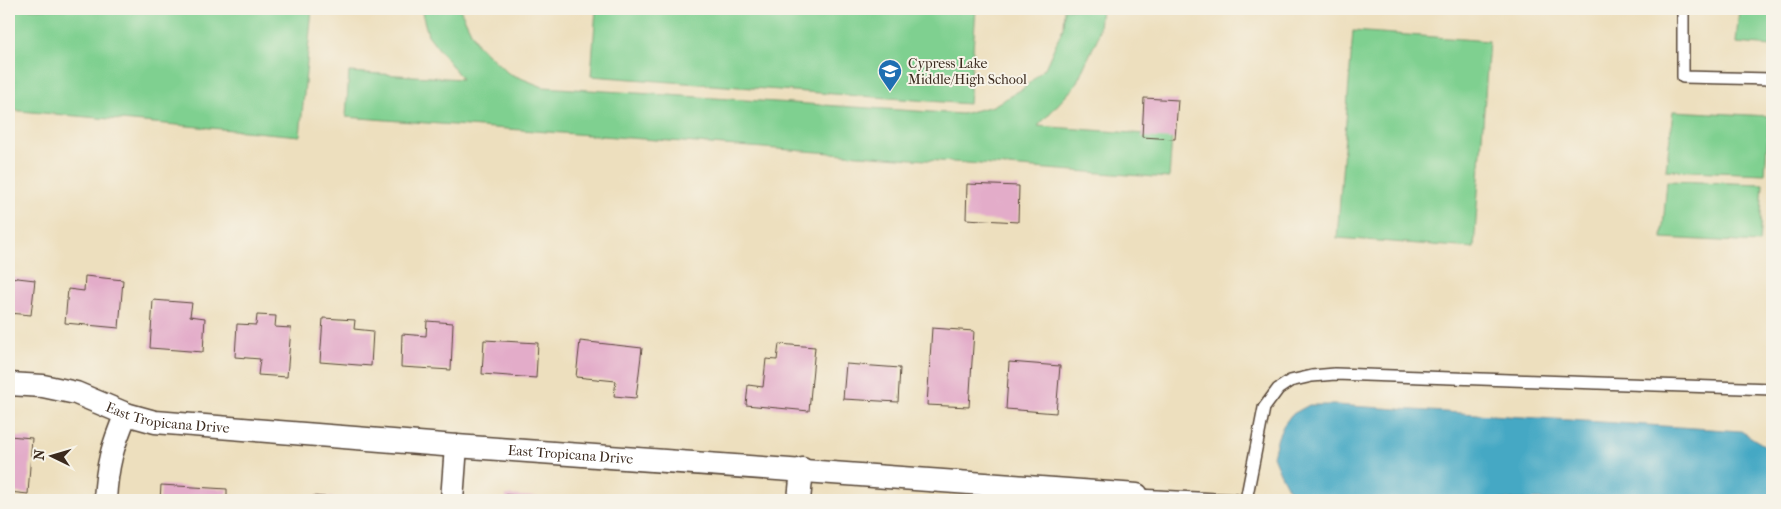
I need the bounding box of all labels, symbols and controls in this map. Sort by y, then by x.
place label: Cypress Lake Middle/High School [908,55,1027,88]
school or university icon: Cypress Lake Middle/High School [877,58,903,92]
street label: East Tropicana Drive [103,399,230,437]
north arrow [28,432,78,482]
street label: East Tropicana Drive [507,442,634,468]
text: N [31,449,49,461]

